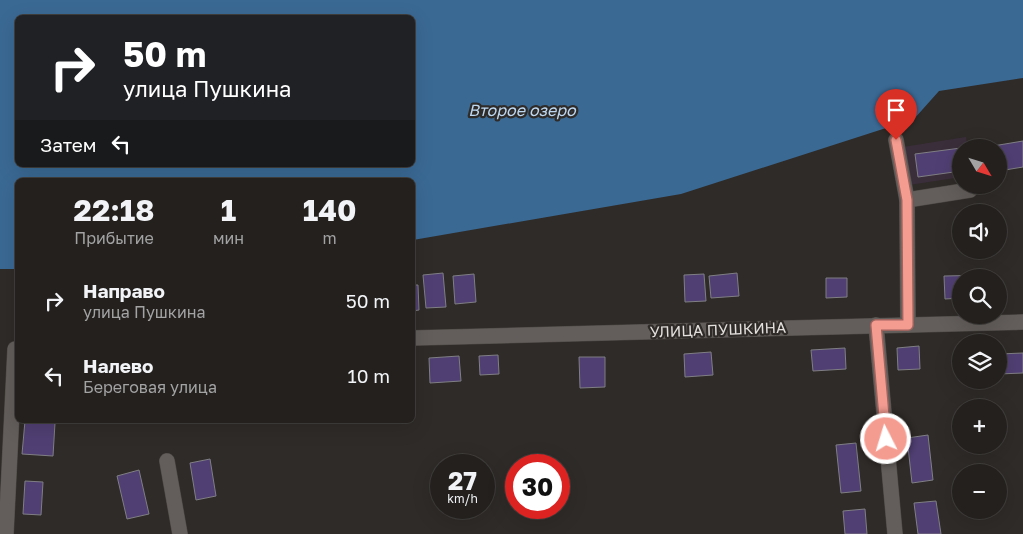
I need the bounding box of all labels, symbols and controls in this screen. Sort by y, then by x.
text: 50 m [123,33,206,75]
icon: right [40,35,105,100]
text: улица Пушкина [123,75,292,102]
pin [875,89,917,140]
icon: arrive [882,96,910,124]
water label: Второе озеро [468,100,577,120]
icon: left [107,130,135,158]
text: Затем [40,133,97,156]
north arrow [952,139,1008,194]
map controls [952,139,1007,519]
text: 22:18 [74,192,154,228]
text: 1 [221,192,236,228]
text: 140 [303,192,356,228]
button: sound [952,204,1007,259]
text: Прибытие [74,228,154,248]
text: мин [213,228,244,248]
text: m [322,228,337,248]
button: search [952,269,1007,324]
text: Направо [83,279,165,302]
icon: right [40,287,68,315]
text: 50 m [346,289,390,312]
text: улица Пушкина [83,302,206,322]
street label: УЛИЦА ПУШКИНА [650,318,786,340]
button: layers [952,334,1007,389]
text: Налево [83,354,153,377]
icon: left [40,362,68,390]
text: 10 m [347,364,390,387]
text: Береговая улица [83,377,217,397]
button: + [952,399,1007,454]
position arrow [859,412,911,464]
speed limit sign: 30 [505,454,570,519]
button: − [952,464,1007,519]
text: 27 [448,465,477,496]
text: km/h [447,491,478,506]

